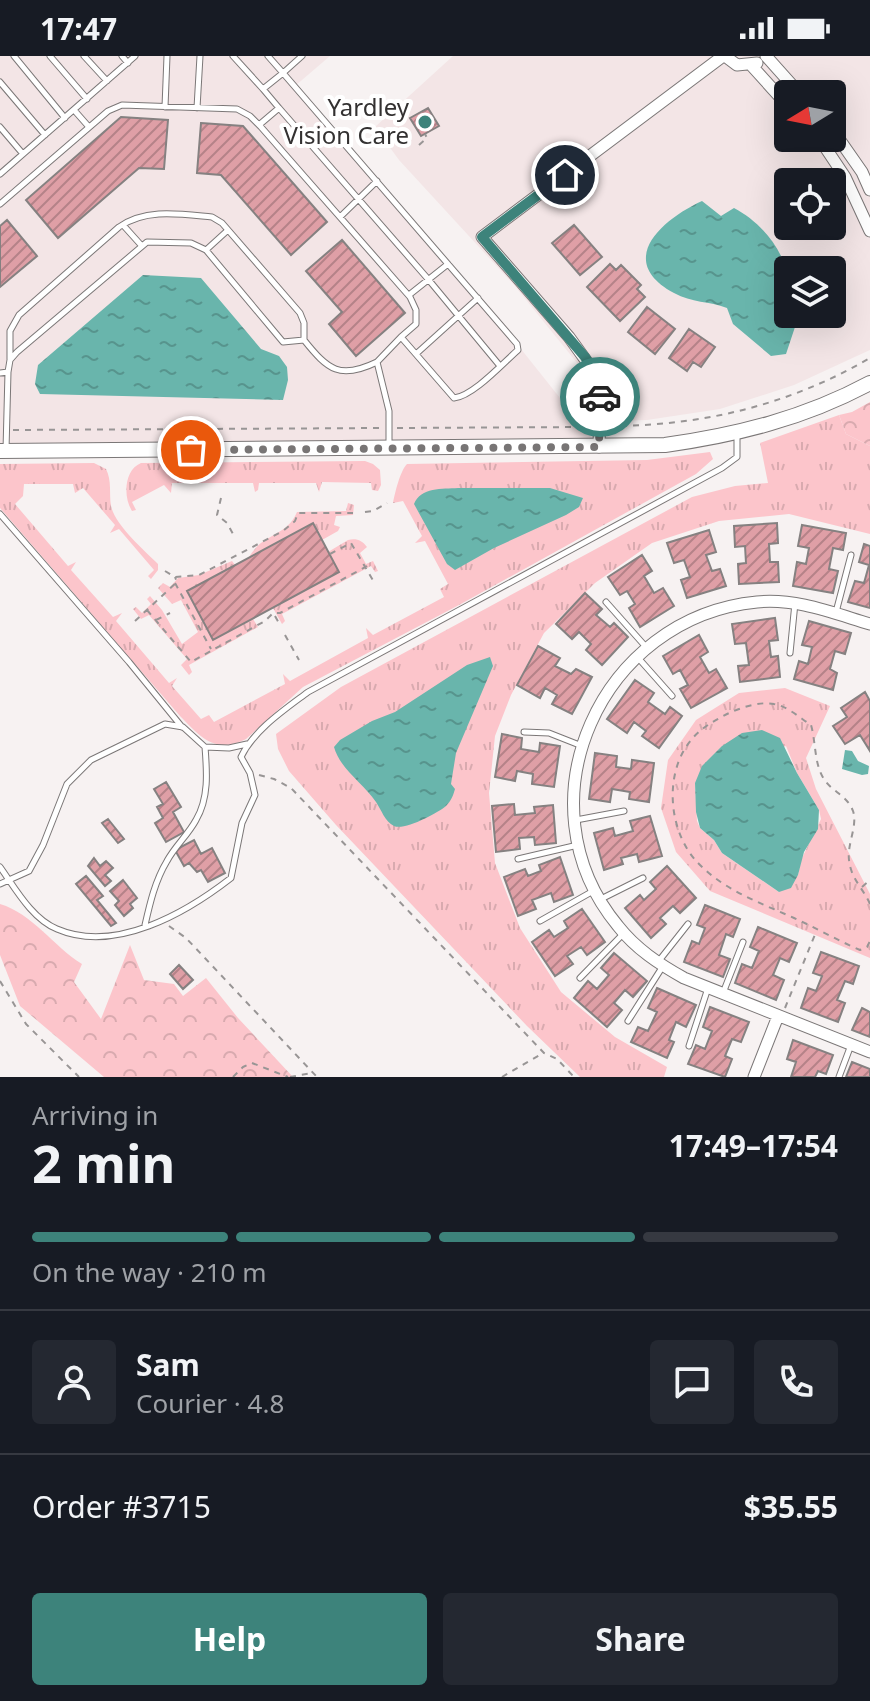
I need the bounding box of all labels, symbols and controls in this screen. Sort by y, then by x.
text: 17:47 [40,8,117,49]
north arrow [774,80,846,152]
map controls [774,80,846,328]
place label: Yardley Vision Care [284,90,410,151]
marker: Yardley Vision Care [416,113,434,131]
pin [531,141,599,209]
icon: home [543,153,587,197]
button: locate [774,168,846,240]
button: layers [774,256,846,328]
courier [560,357,640,437]
icon: car [578,375,622,419]
pin [157,416,225,484]
icon: bag [169,428,213,472]
text: Arriving in [32,1097,158,1133]
text: 17:49–17:54 [669,1125,838,1166]
text: 2 min [32,1127,175,1198]
text: On the way · 210 m [32,1254,266,1290]
button: person [32,1340,116,1424]
button: chat [650,1340,734,1424]
button: phone [754,1340,838,1424]
text: Sam [136,1344,200,1385]
text: Courier · 4.8 [136,1385,284,1421]
text: Order #3715 [32,1486,211,1527]
text: $35.55 [744,1486,838,1527]
button: Help [32,1593,427,1685]
button: Share [443,1593,838,1685]

